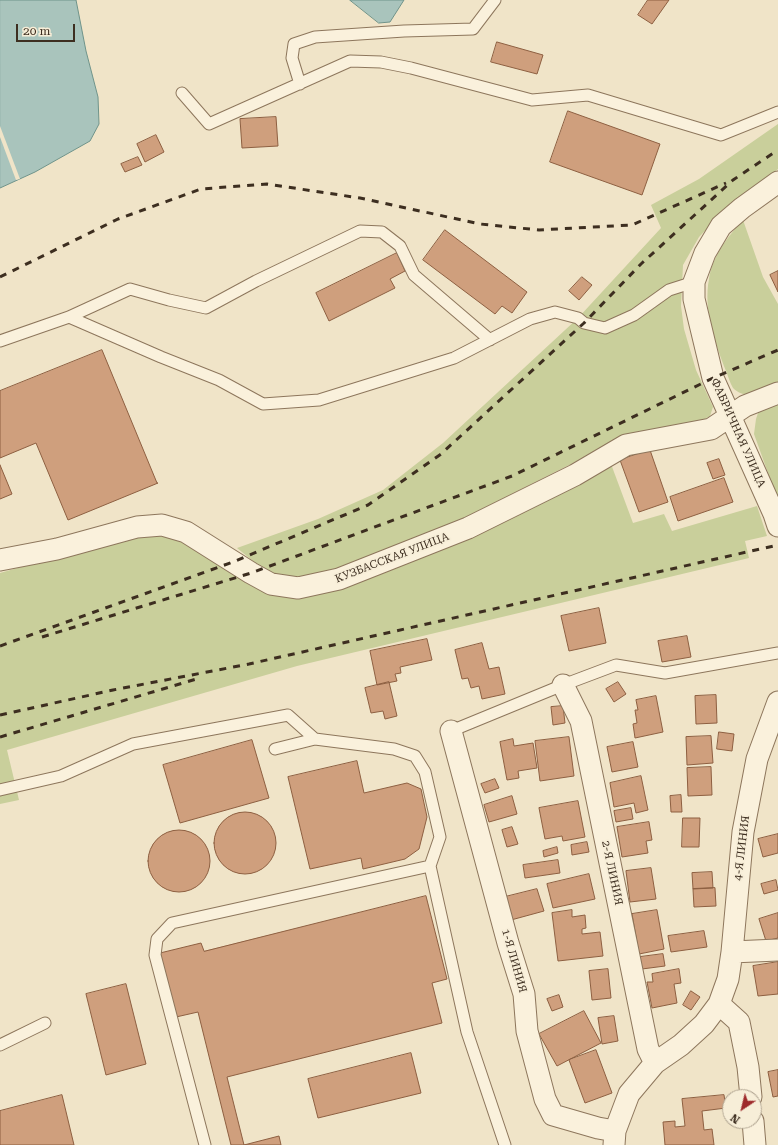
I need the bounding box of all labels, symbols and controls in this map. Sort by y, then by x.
scale bar [18,16,77,42]
text: 20 m [23,24,50,38]
street label: ФАБРИЧНАЯ УЛИЦА [708,376,768,490]
street label: КУЗБАССКАЯ УЛИЦА [333,530,451,586]
street label: 4-Я ЛИНИЯ [731,815,753,881]
street label: 2-Я ЛИНИЯ [599,840,625,906]
street label: 1-Я ЛИНИЯ [499,928,529,994]
north arrow [722,1089,762,1129]
text: N [728,1111,743,1126]

